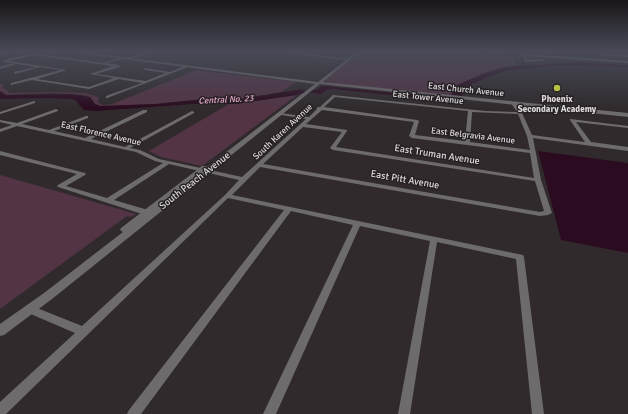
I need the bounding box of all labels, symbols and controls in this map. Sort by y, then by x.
street label: East Church Avenue [427,81,505,99]
marker: Phoenix Secondary Academy [552,83,562,93]
street label: East Tower Avenue [392,89,464,107]
water label: Central No. 23 [198,93,254,107]
place label: Phoenix Secondary Academy [518,95,596,116]
street label: South Karen Avenue [251,102,315,162]
street label: East Florence Avenue [60,120,142,148]
street label: East Belgravia Avenue [430,125,516,147]
street label: East Truman Avenue [393,142,481,168]
street label: South Peach Avenue [157,150,233,212]
street label: East Pitt Avenue [370,168,440,192]

